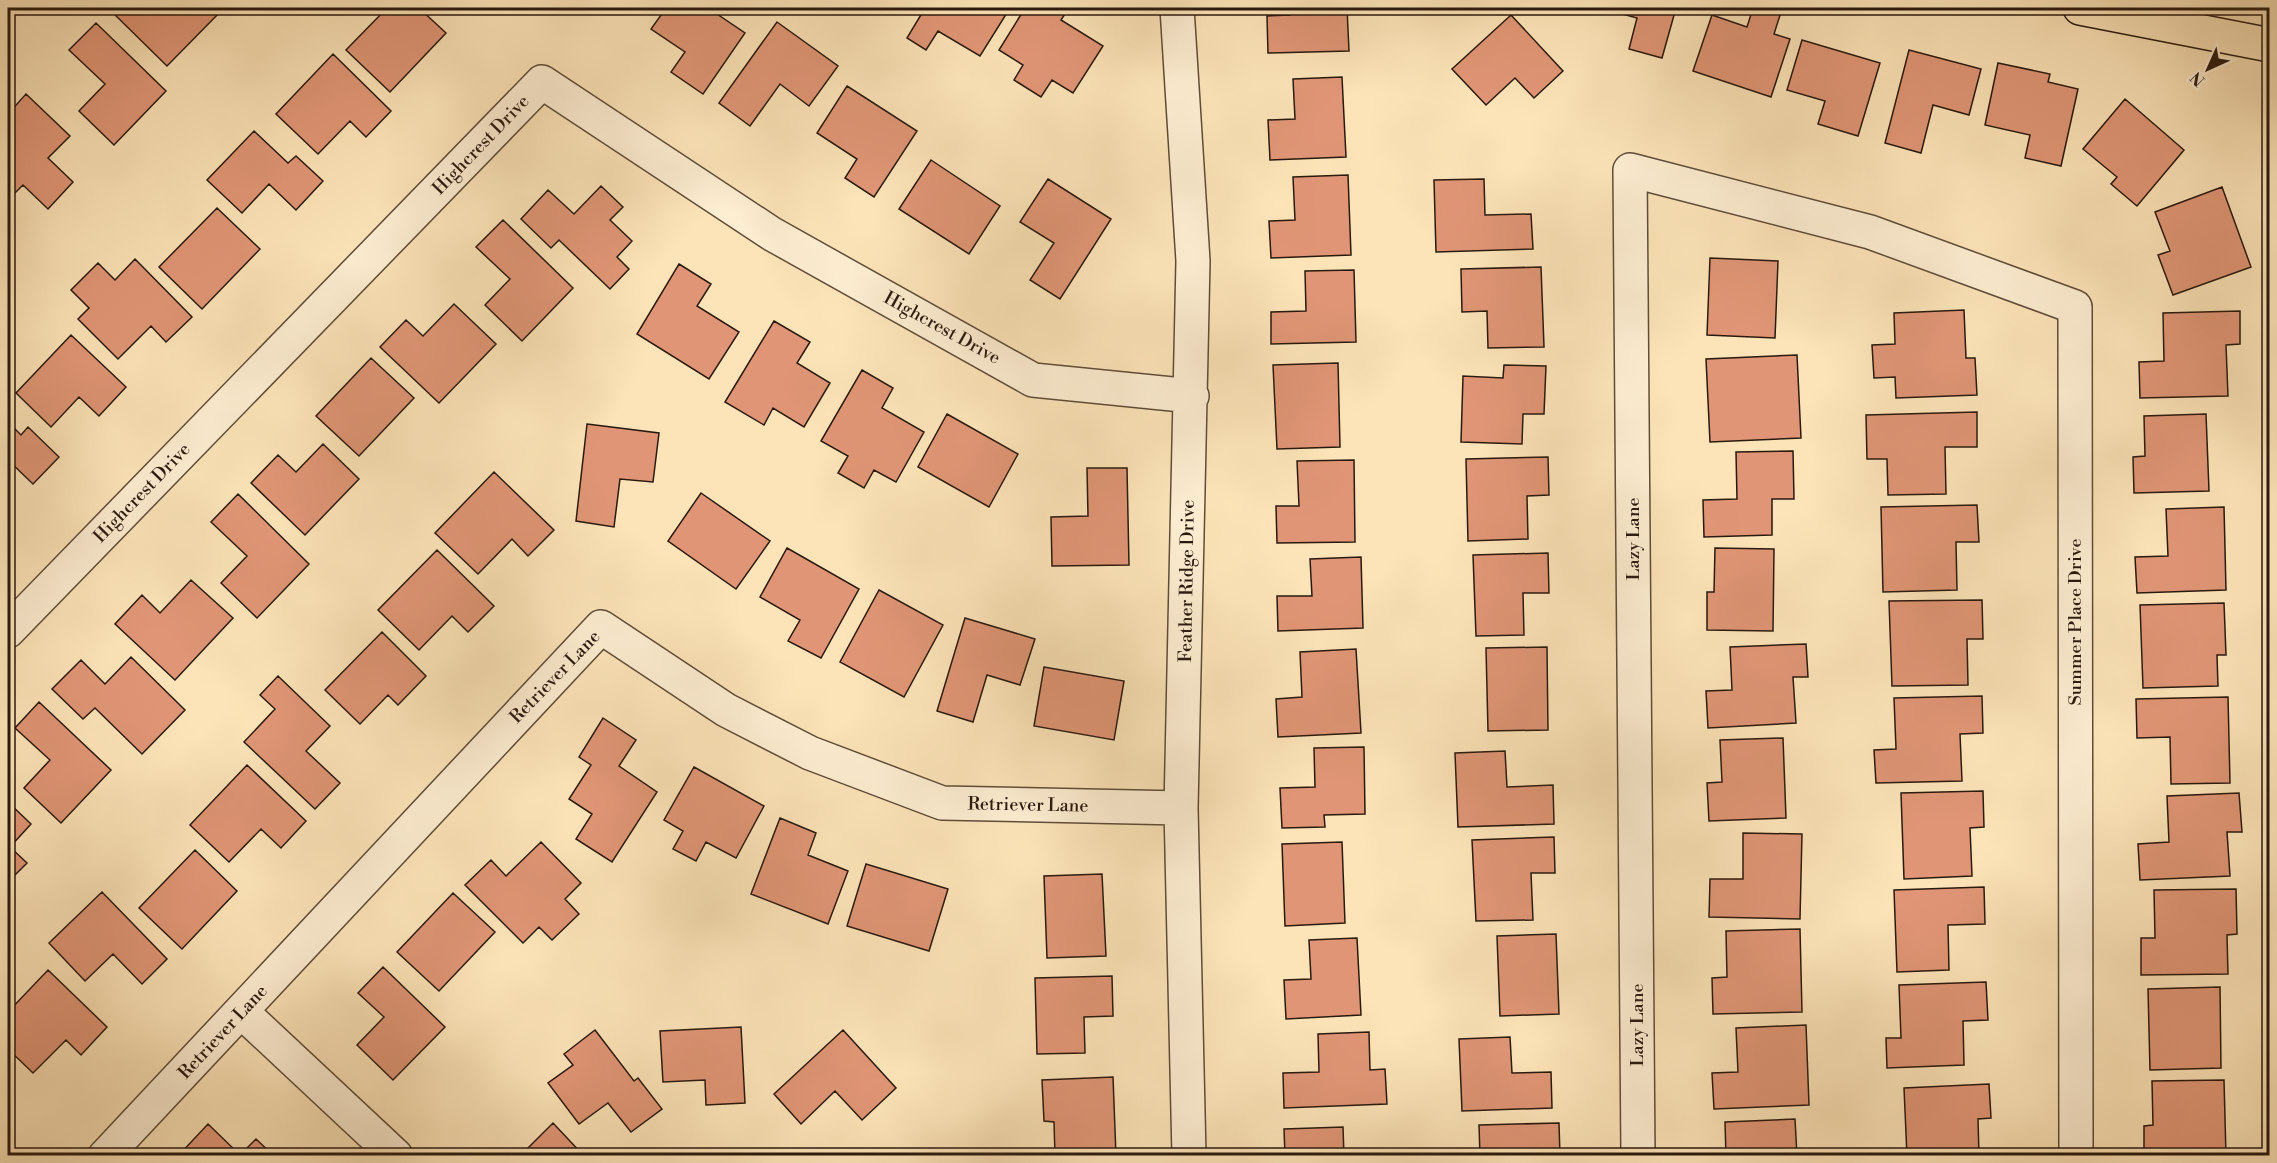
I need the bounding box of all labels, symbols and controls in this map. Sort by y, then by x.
north arrow [2178,39,2238,99]
text: N [2186,67,2210,90]
street label: Highcrest Drive [428,90,534,200]
street label: Highcrest Drive [879,286,1005,370]
street label: Highcrest Drive [89,438,195,548]
street label: Lazy Lane [1622,498,1645,580]
street label: Feather Ridge Drive [1174,499,1200,663]
street label: Summer Place Drive [2064,538,2087,706]
street label: Retriever Lane [505,626,605,728]
street label: Retriever Lane [967,792,1089,818]
street label: Retriever Lane [173,980,273,1084]
street label: Lazy Lane [1626,984,1649,1066]

